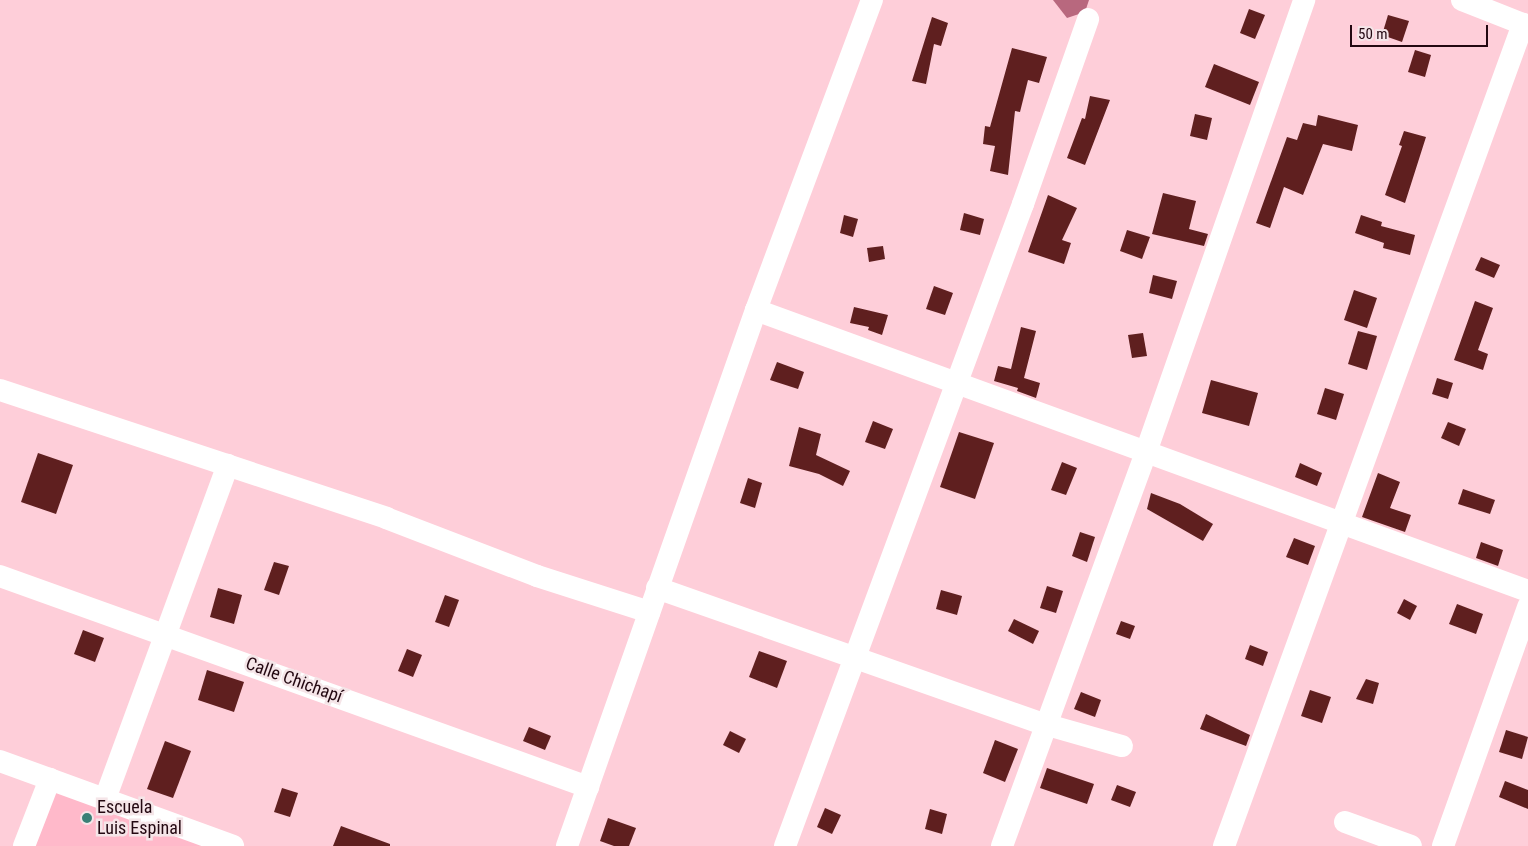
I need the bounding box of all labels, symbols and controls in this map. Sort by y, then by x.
scale bar [1353,15,1490,47]
text: 50 m [1358,25,1388,43]
street label: Calle Chichapí [243,653,345,707]
place label: Escuela Luis Espinal [97,797,182,840]
marker: Escuela Luis Espinal [81,812,93,824]

